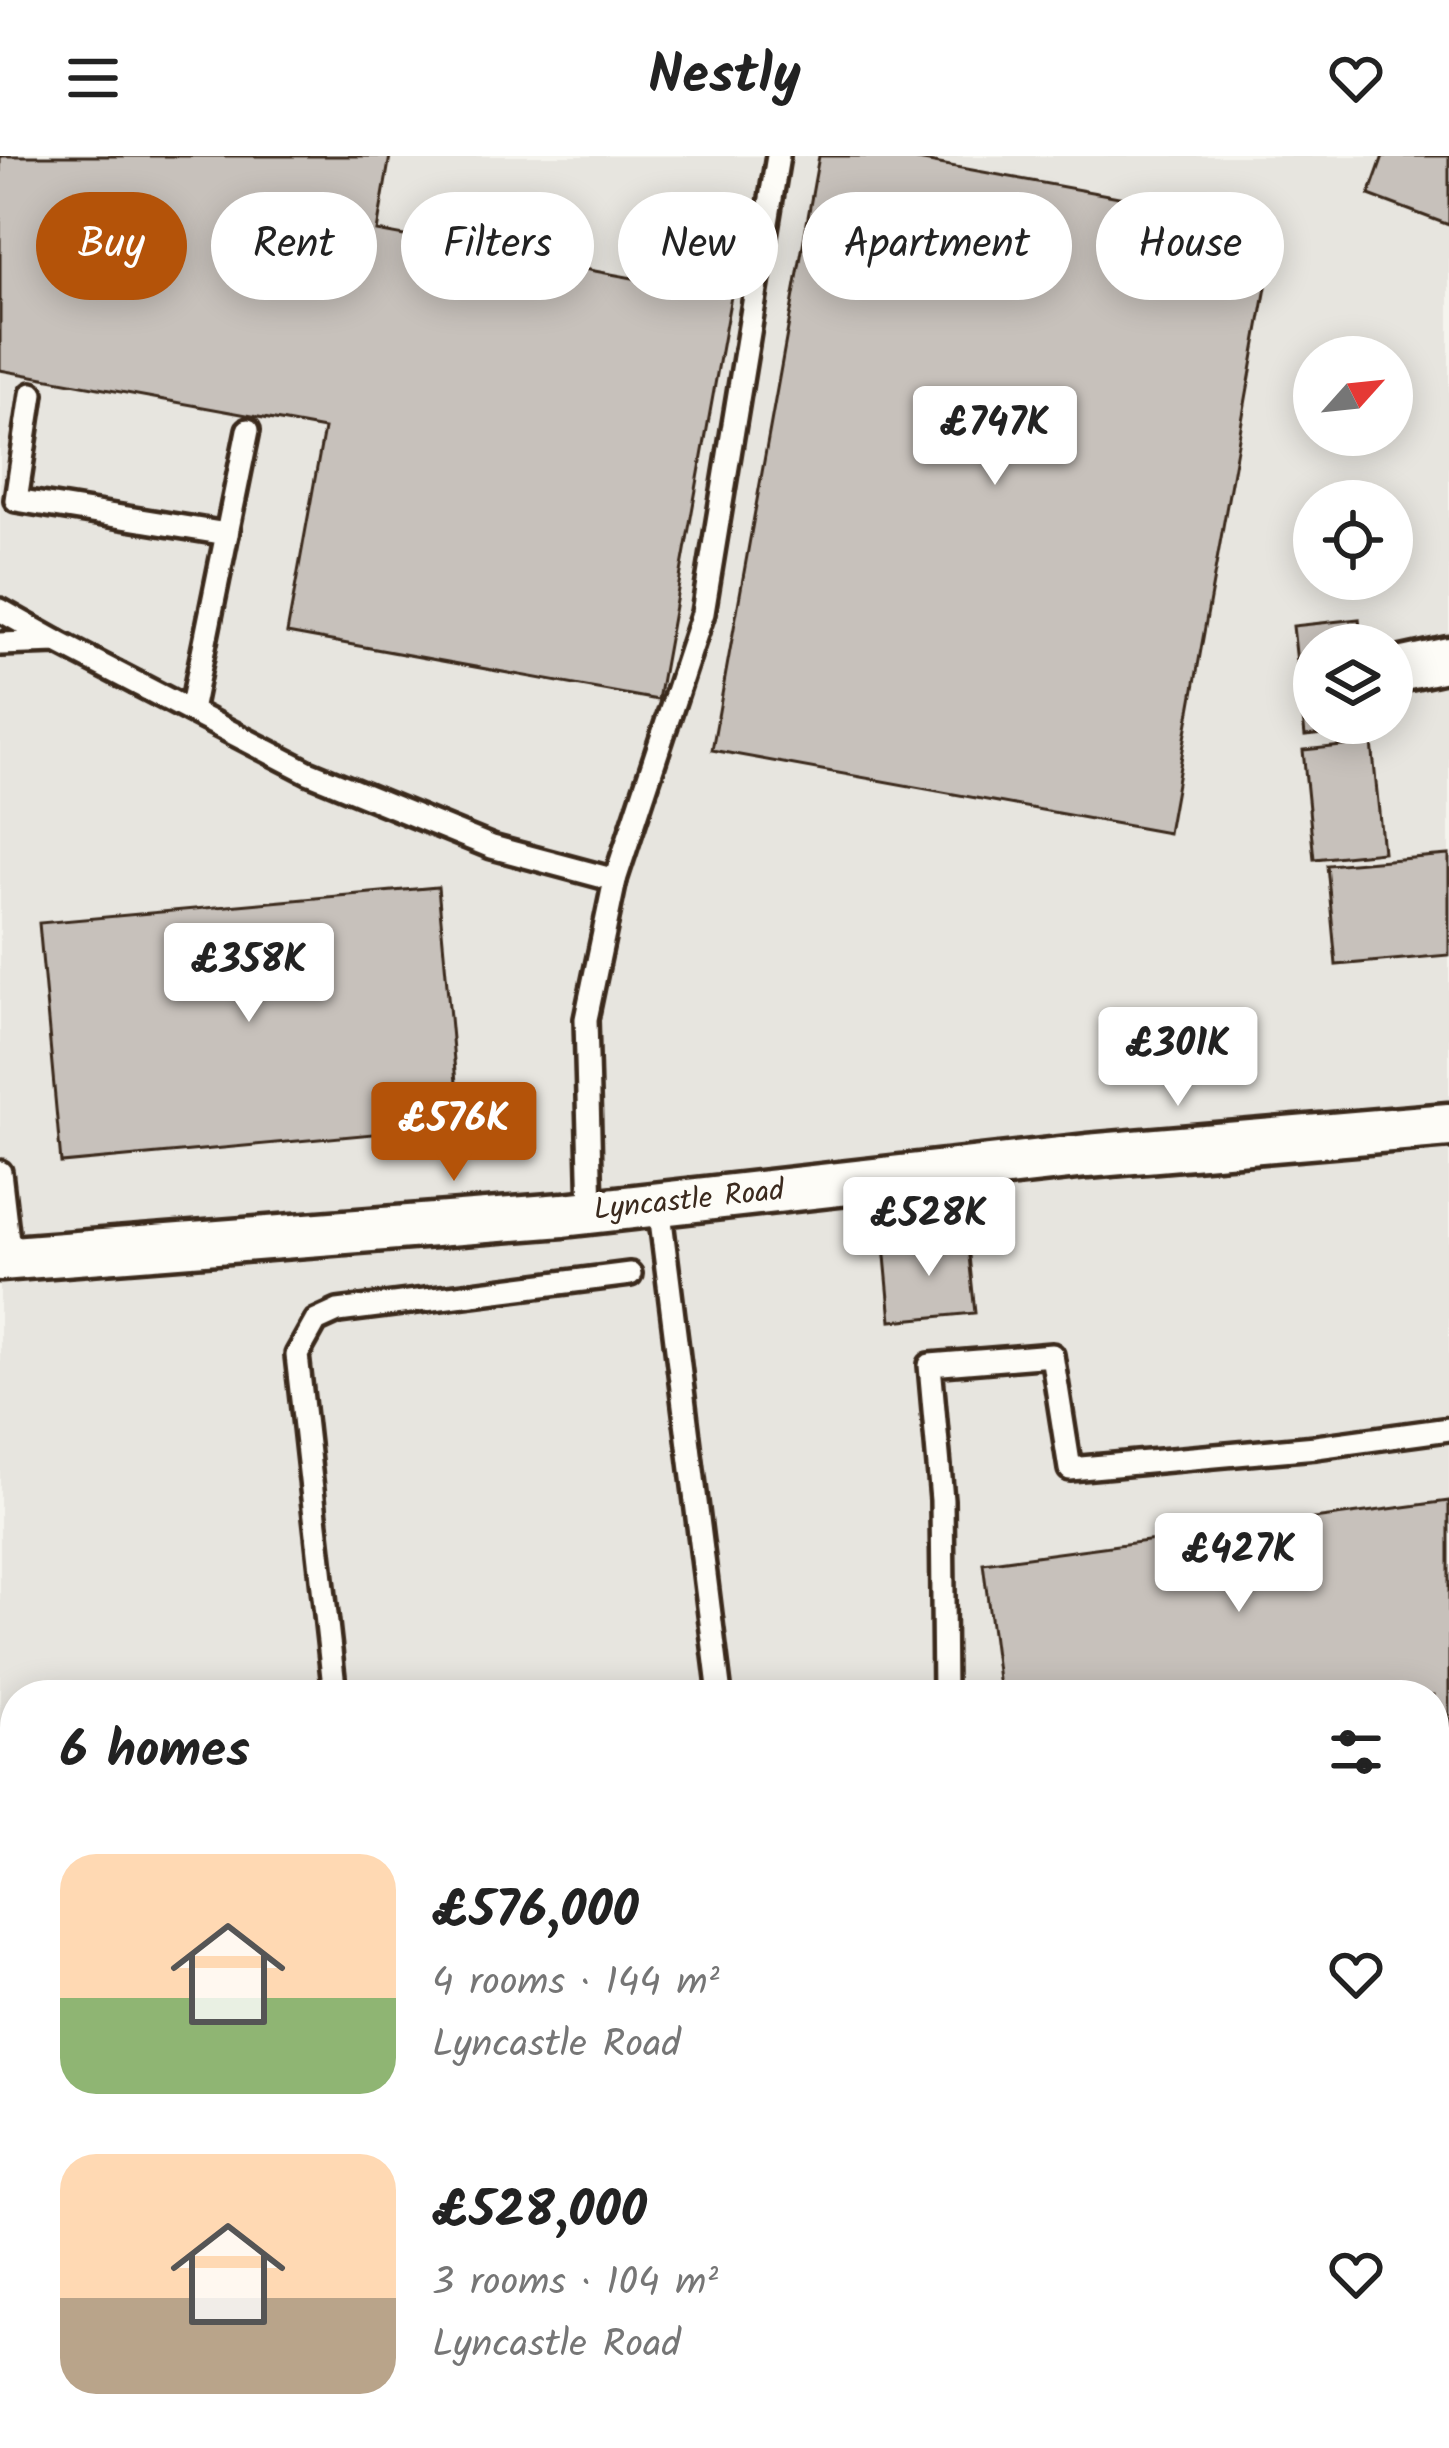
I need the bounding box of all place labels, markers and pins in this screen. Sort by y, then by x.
pin: £747K [911,386,1079,488]
pin: £358K [165,923,333,1025]
pin: £301K [1094,1007,1262,1109]
pin: £576K [370,1082,538,1184]
pin: £528K [845,1177,1013,1279]
pin: £427K [1155,1513,1323,1615]

